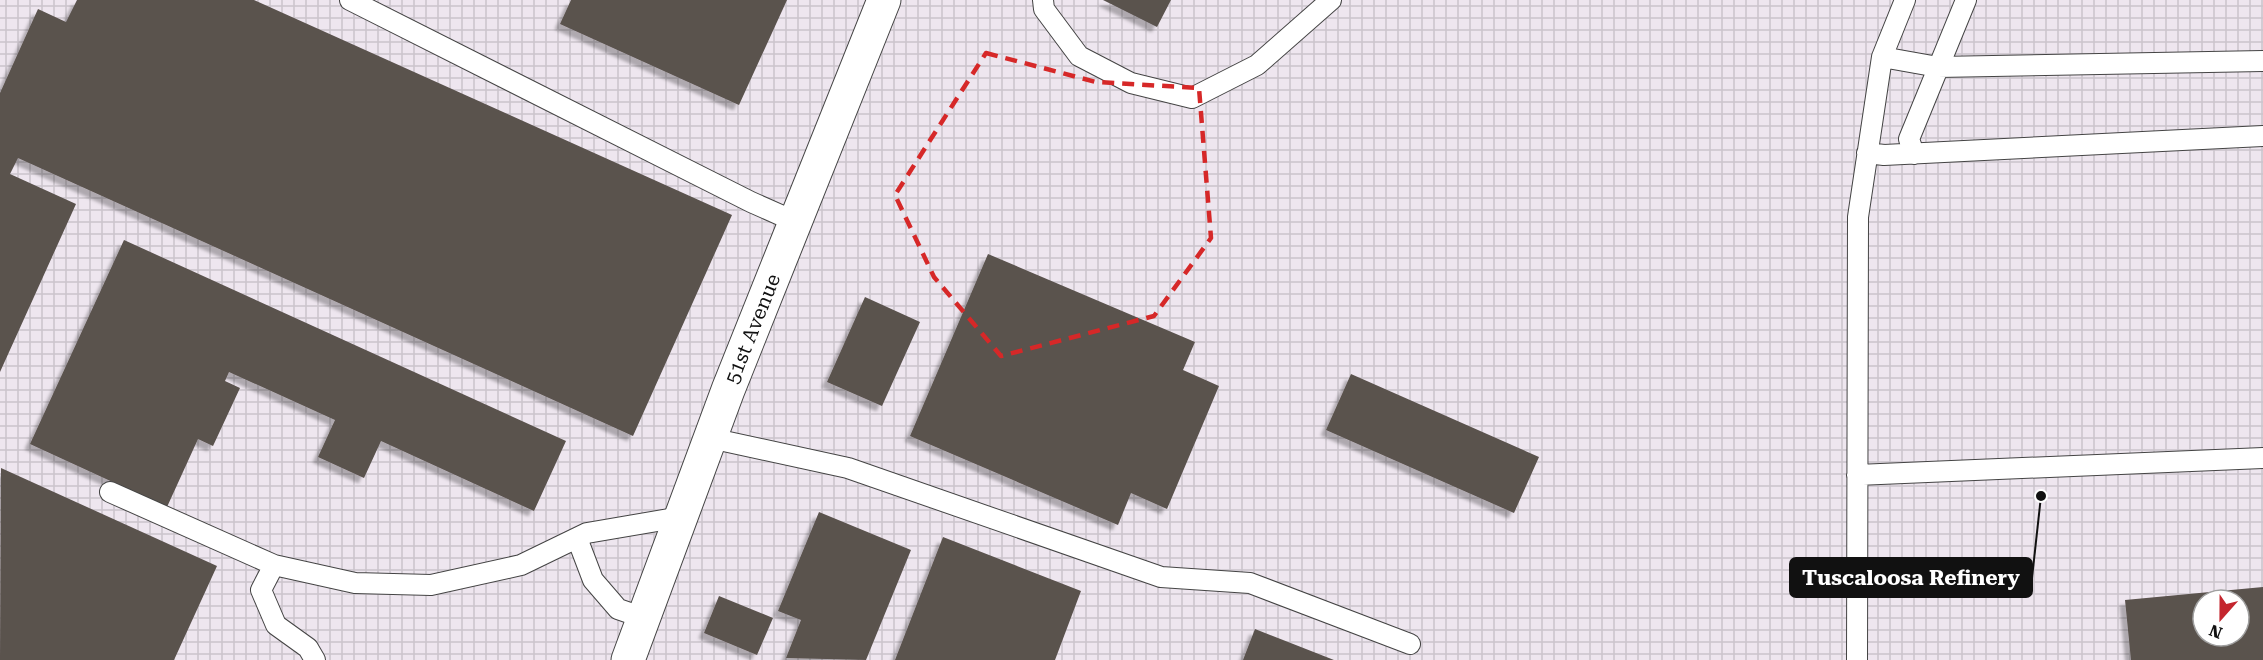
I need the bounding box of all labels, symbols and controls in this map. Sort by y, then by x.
street label: 51st Avenue [720,270,785,387]
callout: Tuscaloosa Refinery [1790,558,2032,597]
text: Tuscaloosa Refinery [1802,566,2020,590]
north arrow [2191,588,2251,648]
text: N [2207,620,2225,643]

